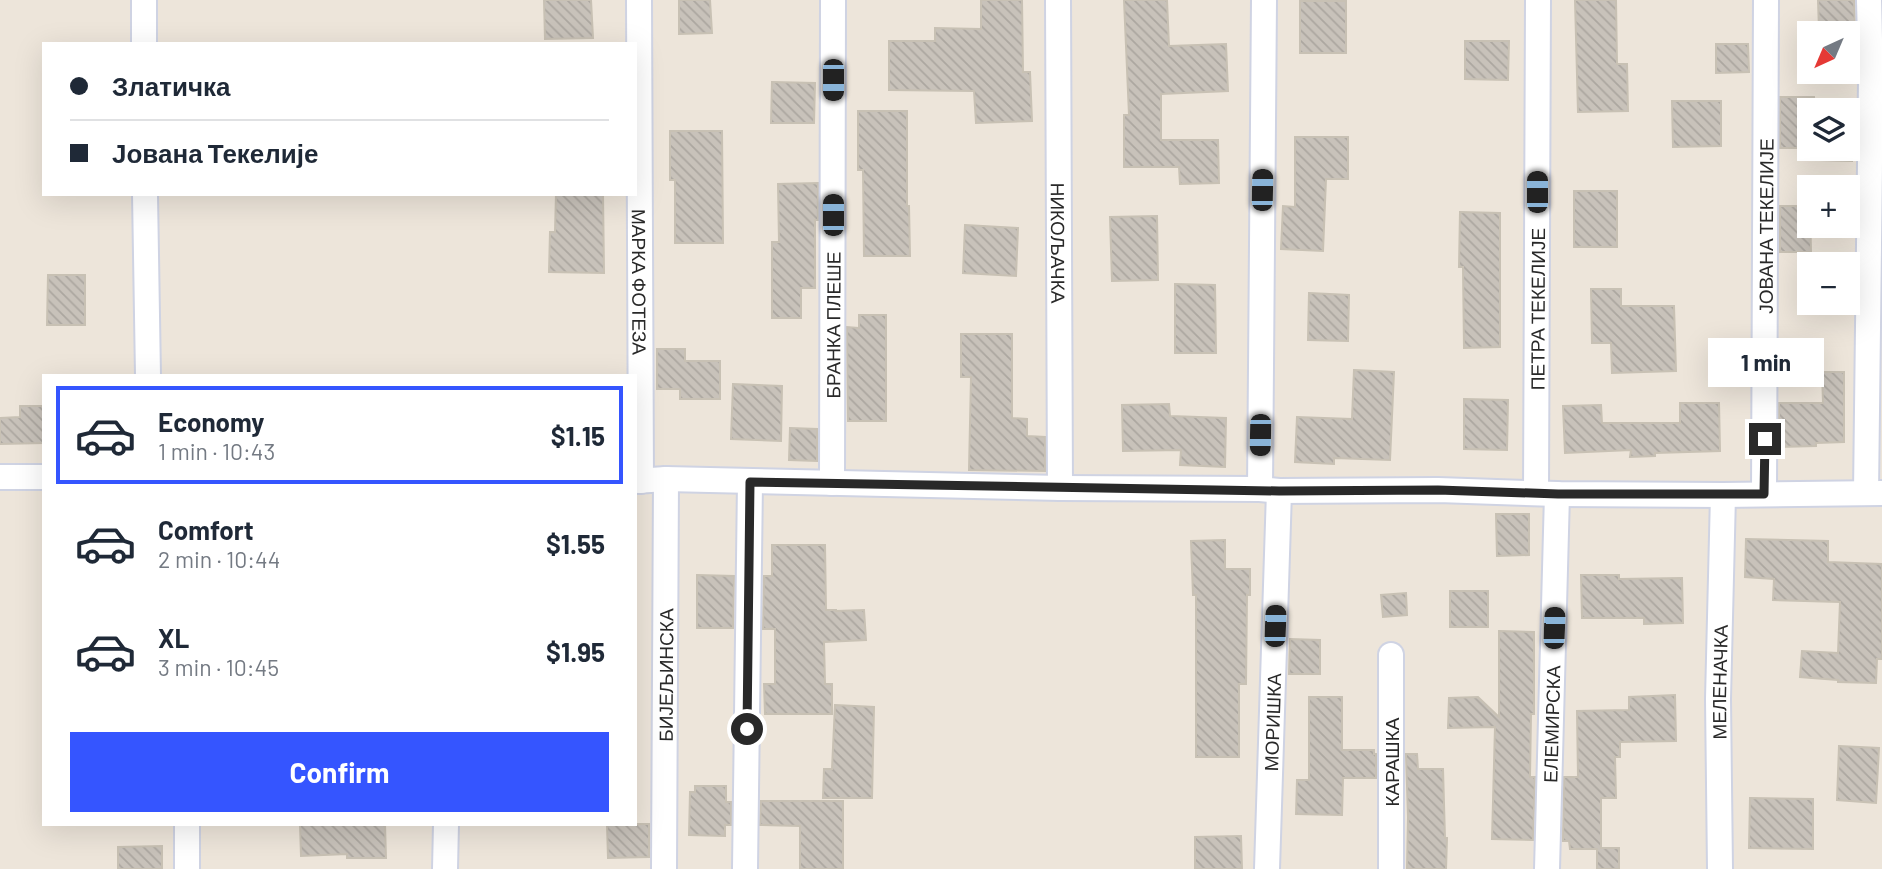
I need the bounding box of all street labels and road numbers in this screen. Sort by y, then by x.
street label: ЈОВАНА ТЕКЕЛИЈЕ [1753,138,1777,314]
street label: НИКОЉАЧКА [1047,183,1071,304]
street label: МАРКА ФОТЕЗА [628,209,652,355]
street label: ПЕТРА ТЕКЕЛИЈЕ [1525,228,1549,390]
street label: БРАНКА ПЛЕШЕ [821,252,844,398]
street label: БИЈЕЉИНСКА [653,608,677,742]
street label: МЕЛЕНАЧКА [1706,624,1731,740]
street label: ЕЛЕМИРСКА [1538,665,1564,783]
street label: МОРИШКА [1259,672,1285,771]
street label: КАРАШКА [1380,717,1403,806]

